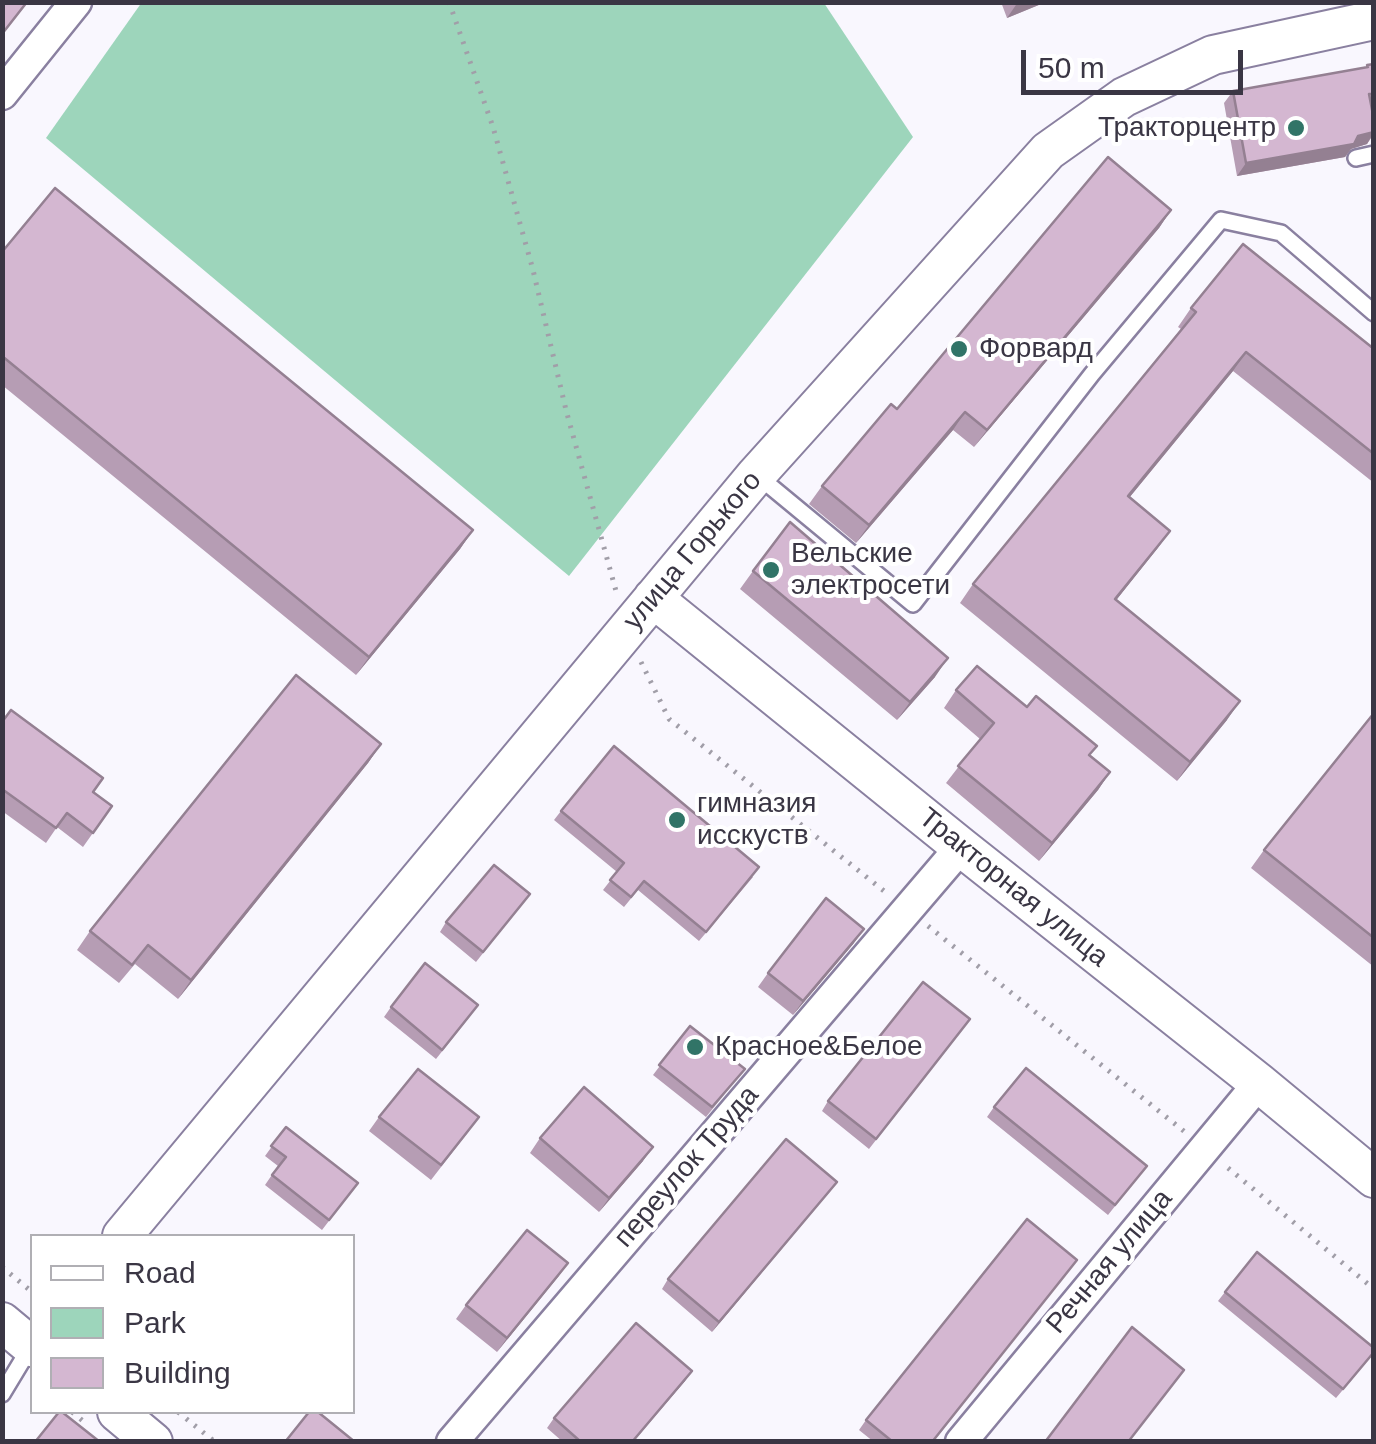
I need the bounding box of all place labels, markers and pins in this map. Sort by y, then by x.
place label: Тракторцентр [1098,111,1276,145]
marker: Тракторцентр [1285,117,1307,139]
place label: Форвард [979,332,1093,366]
marker: Форвард [948,338,970,360]
place label: Вельские электросети [791,537,950,603]
marker: Вельские электросети [760,559,782,581]
place label: гимназия исскуств [697,787,816,853]
marker: гимназия исскуств [666,809,688,831]
place label: Красное&Белое [715,1030,923,1064]
marker: Красное&Белое [684,1036,706,1058]

